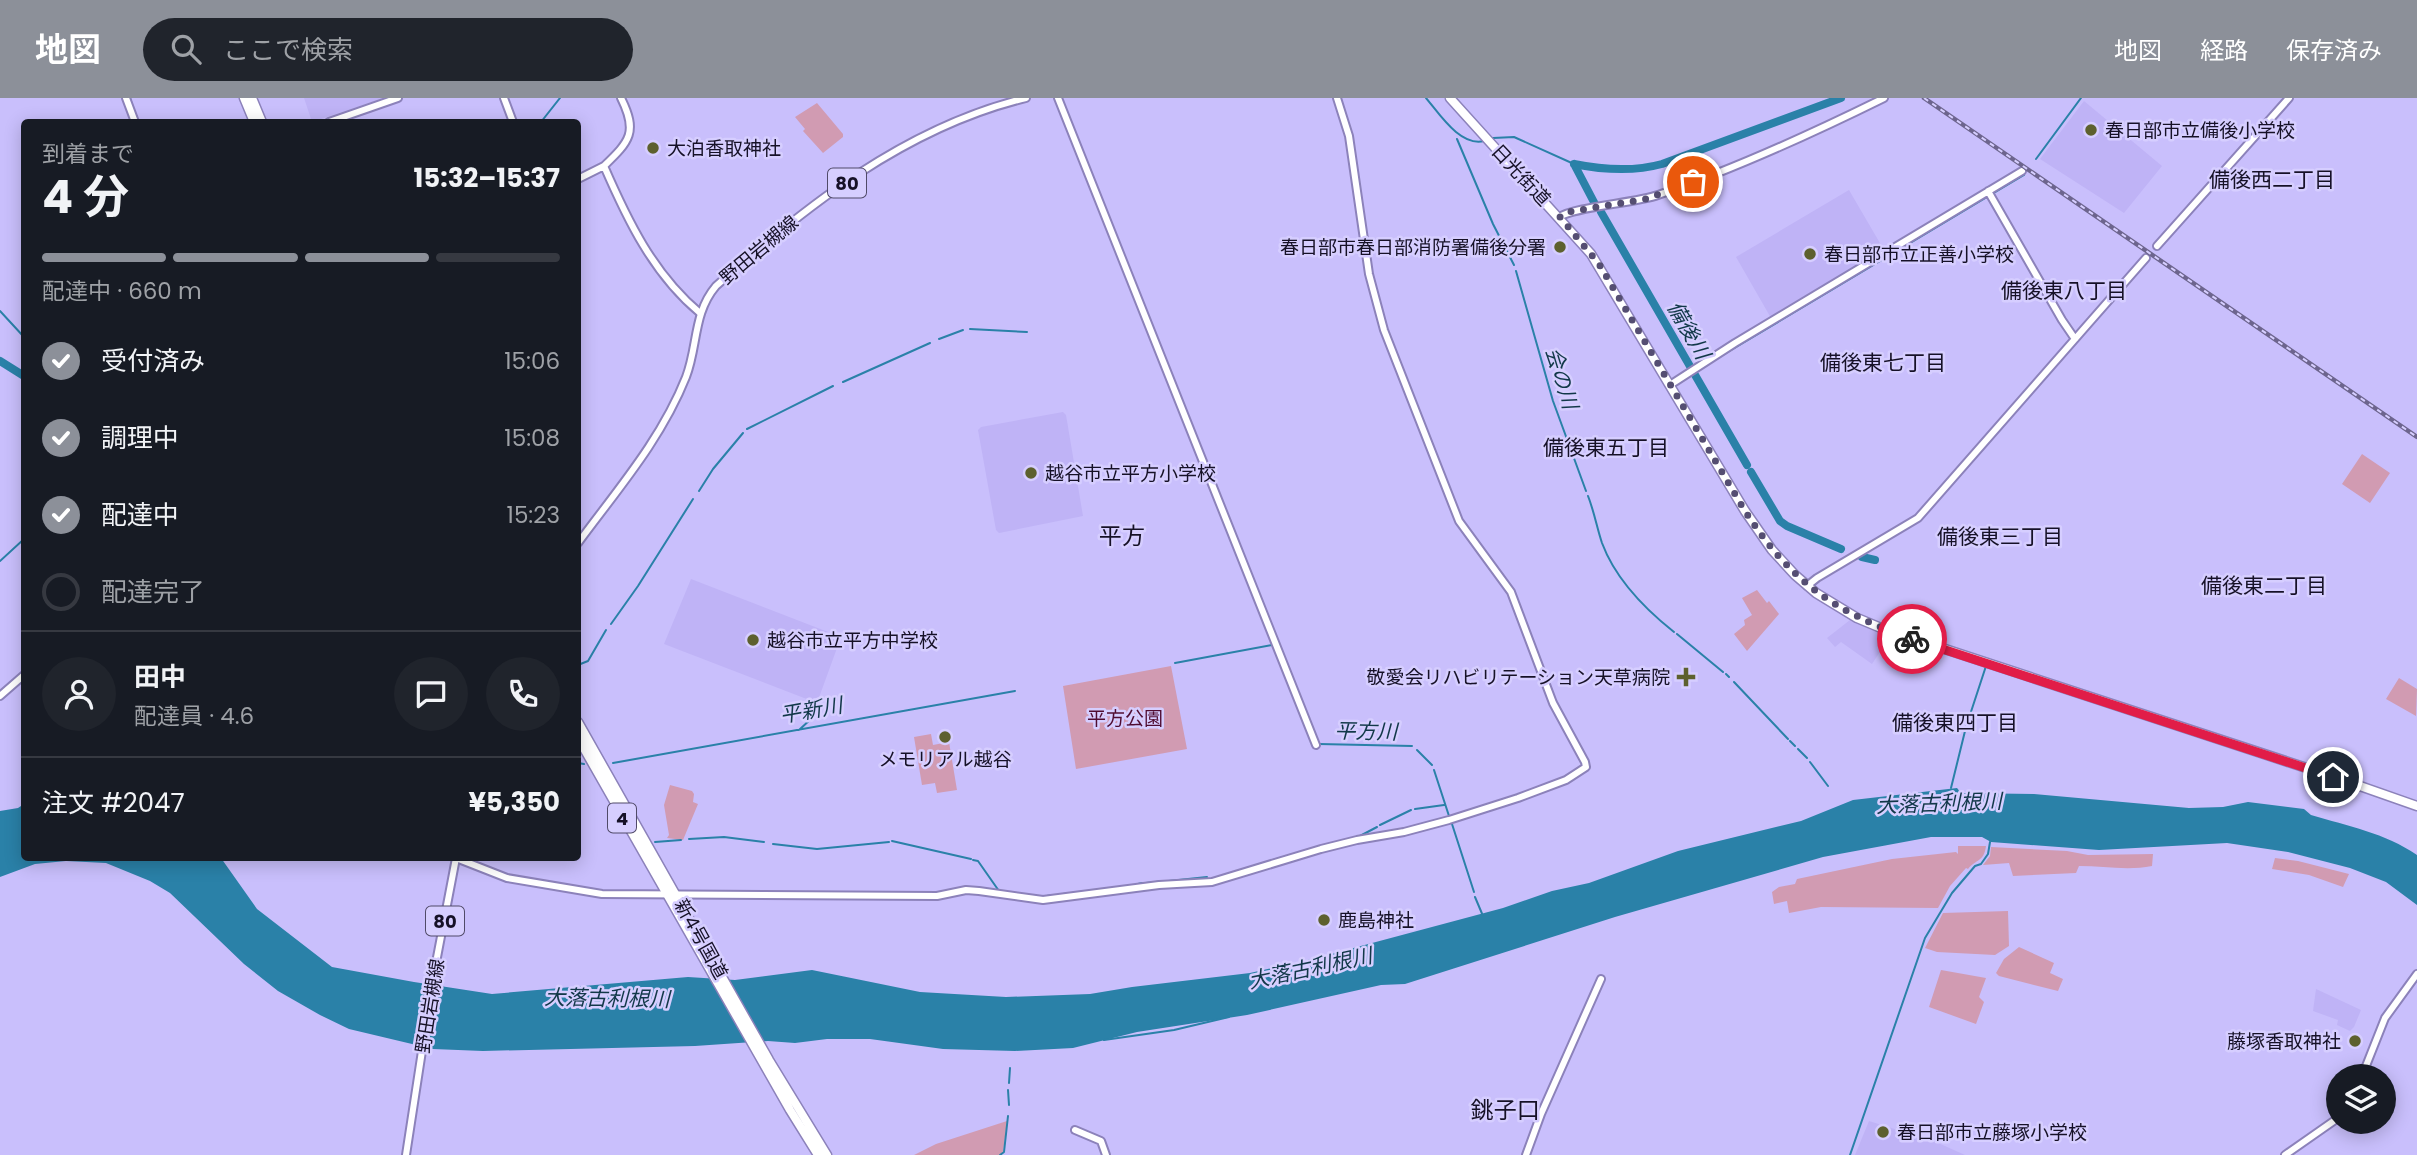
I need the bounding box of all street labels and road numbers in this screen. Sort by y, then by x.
street label: 日光街道 [1485,138,1557,212]
road number: 80 [828,168,866,198]
street label: 野田岩槻線 [714,209,804,291]
road number: 4 [608,804,636,832]
street label: 新4号国道 [668,894,734,984]
road number: 80 [426,906,464,936]
street label: 野田岩槻線 [409,957,451,1055]

